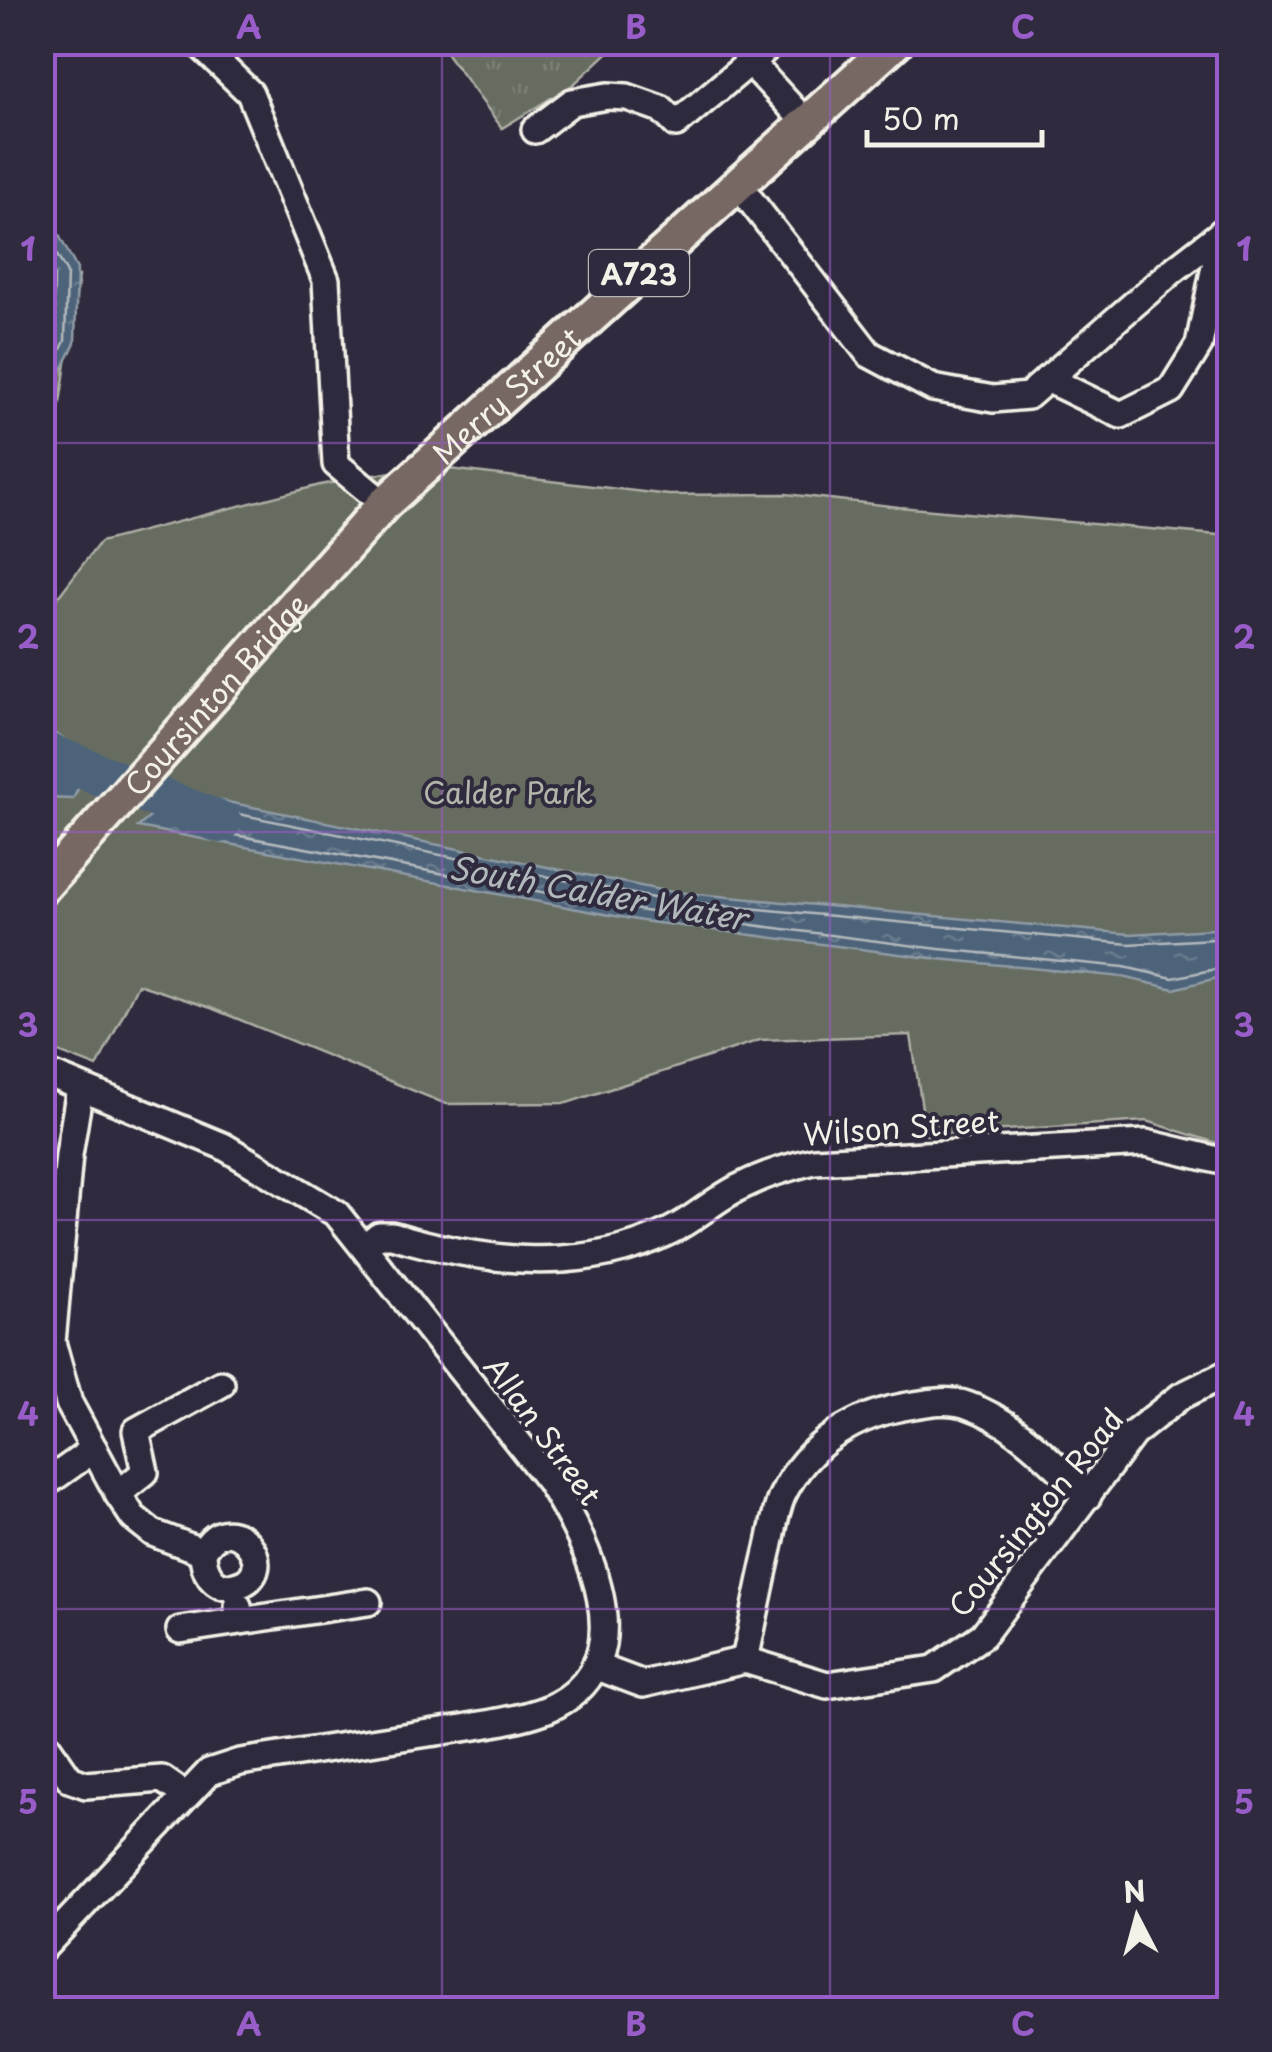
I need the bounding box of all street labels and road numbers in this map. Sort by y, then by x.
road number: A723 [589,250,689,296]
street label: Merry Street [421,315,590,474]
street label: Coursinton Bridge [112,582,318,805]
street label: Wilson Street [801,1097,1001,1155]
street label: Allan Street [474,1346,614,1514]
street label: Coursington Road [937,1398,1133,1626]

